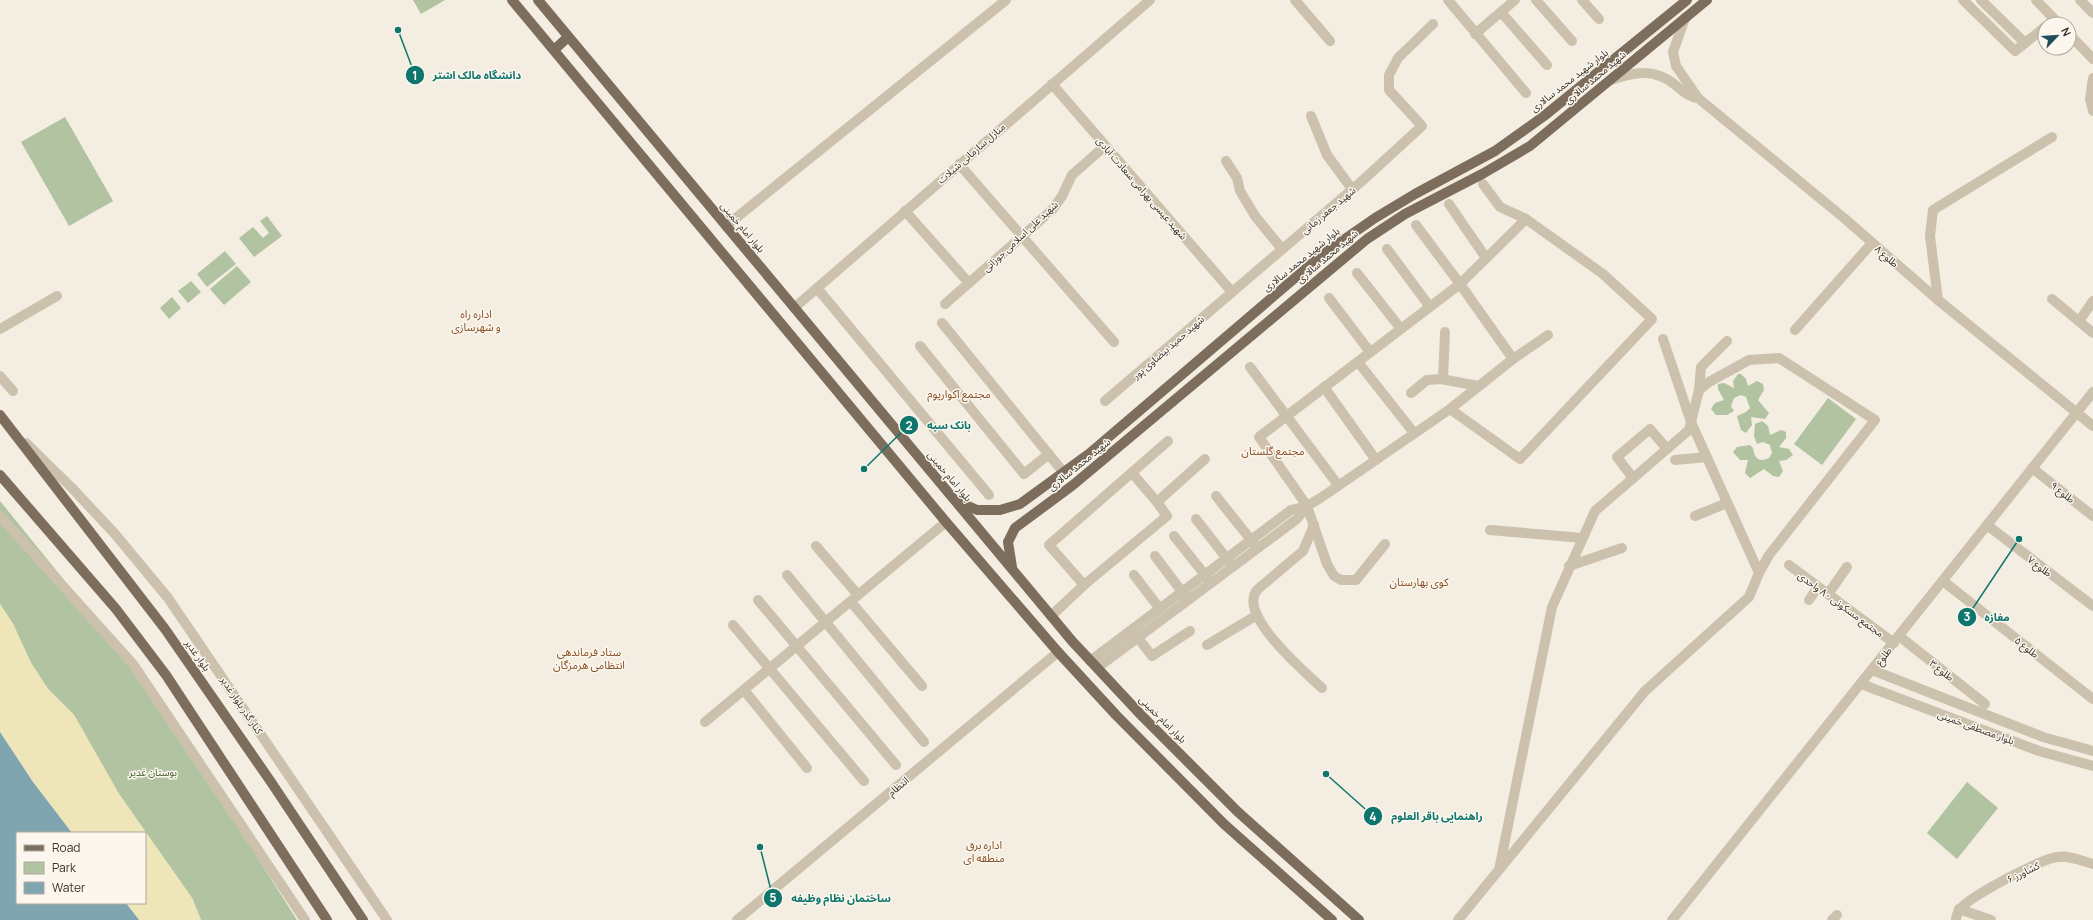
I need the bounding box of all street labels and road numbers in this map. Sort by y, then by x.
street label: بلوار شهید محمد سالاری [1527,45,1611,115]
street label: شهید محمد سالاری [1561,47,1629,107]
street label: منازل سازمانی شیلات [934,120,1008,186]
street label: شهید عیسی بهرامی سعادت آبادی [1093,134,1191,243]
street label: شهید جعفر زمانی [1298,183,1358,237]
street label: شهید علی اسلامی جوزانی [979,197,1061,275]
street label: بلوار امام خمینی [716,199,768,257]
street label: بلوار شهید محمد سالاری [1260,223,1343,294]
street label: شهید محمد سالاری [1293,226,1361,286]
street label: طلوع ۸ [1871,242,1902,271]
street label: شهید حمید بیضاوی پور [1128,312,1207,383]
street label: شهید محمد سالاری [1045,434,1113,494]
street label: بلوار امام خمینی [923,448,975,506]
street label: طلوع ۹ [2047,478,2078,507]
street label: طلوع ۷ [2024,552,2055,581]
street label: مجتمع مسکونی ۸۰ واحدی [1795,568,1887,641]
street label: طلوع ۵ [2011,633,2042,662]
street label: بلوار غدیر [181,636,214,674]
street label: طلوع [1871,644,1895,669]
street label: طلوع ۳ [1926,656,1957,685]
street label: کنار گذر بلوار غدیر [217,672,267,737]
street label: بلوار امام خمینی [1135,692,1190,748]
street label: بلوار مصطفی خمینی [1936,707,2017,747]
street label: انتظام [884,773,913,800]
street label: کشاورز ۶ [2004,858,2043,886]

